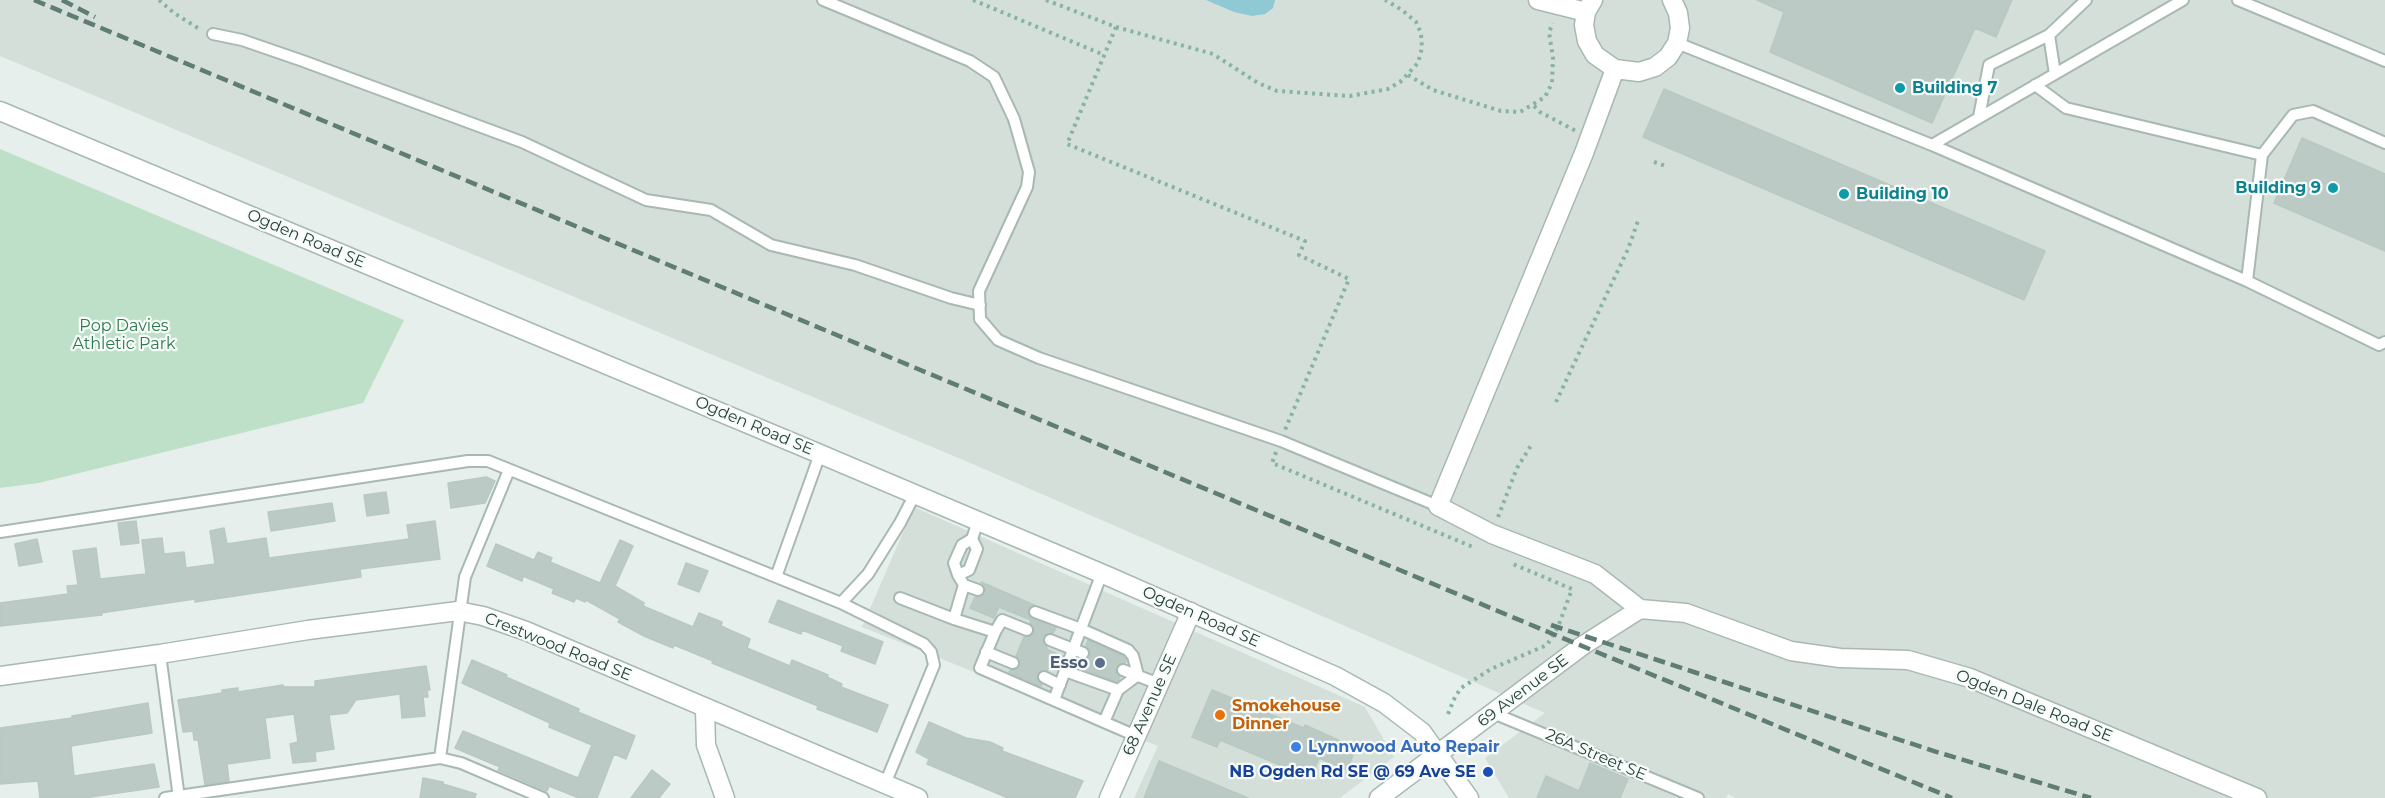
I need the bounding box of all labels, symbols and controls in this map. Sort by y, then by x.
place label: Building 7 [1912,78,1998,98]
marker: Building 7 [1893,81,1907,95]
place label: Building 9 [2235,178,2321,198]
marker: Building 9 [2326,181,2340,195]
place label: Building 10 [1856,184,1949,204]
marker: Building 10 [1837,187,1851,201]
street label: Ogden Road SE [244,205,368,273]
park label: Pop Davies Athletic Park [72,316,176,354]
street label: Ogden Road SE [692,392,816,460]
street label: Ogden Road SE [1139,583,1263,651]
street label: Crestwood Road SE [482,609,634,685]
street label: 68 Avenue SE [1119,651,1181,759]
street label: 69 Avenue SE [1474,651,1572,731]
place label: Esso [1050,653,1088,673]
marker: Esso [1093,656,1107,670]
street label: Ogden Dale Road SE [1953,666,2115,746]
place label: Smokehouse Dinner [1232,696,1341,734]
marker: Smokehouse Dinner [1213,708,1227,722]
street label: 26A Street SE [1543,725,1649,785]
place label: Lynnwood Auto Repair [1308,737,1500,757]
marker: Lynnwood Auto Repair [1289,740,1303,754]
place label: NB Ogden Rd SE @ 69 Ave SE [1229,762,1476,782]
marker: NB Ogden Rd SE @ 69 Ave SE [1481,765,1495,779]

